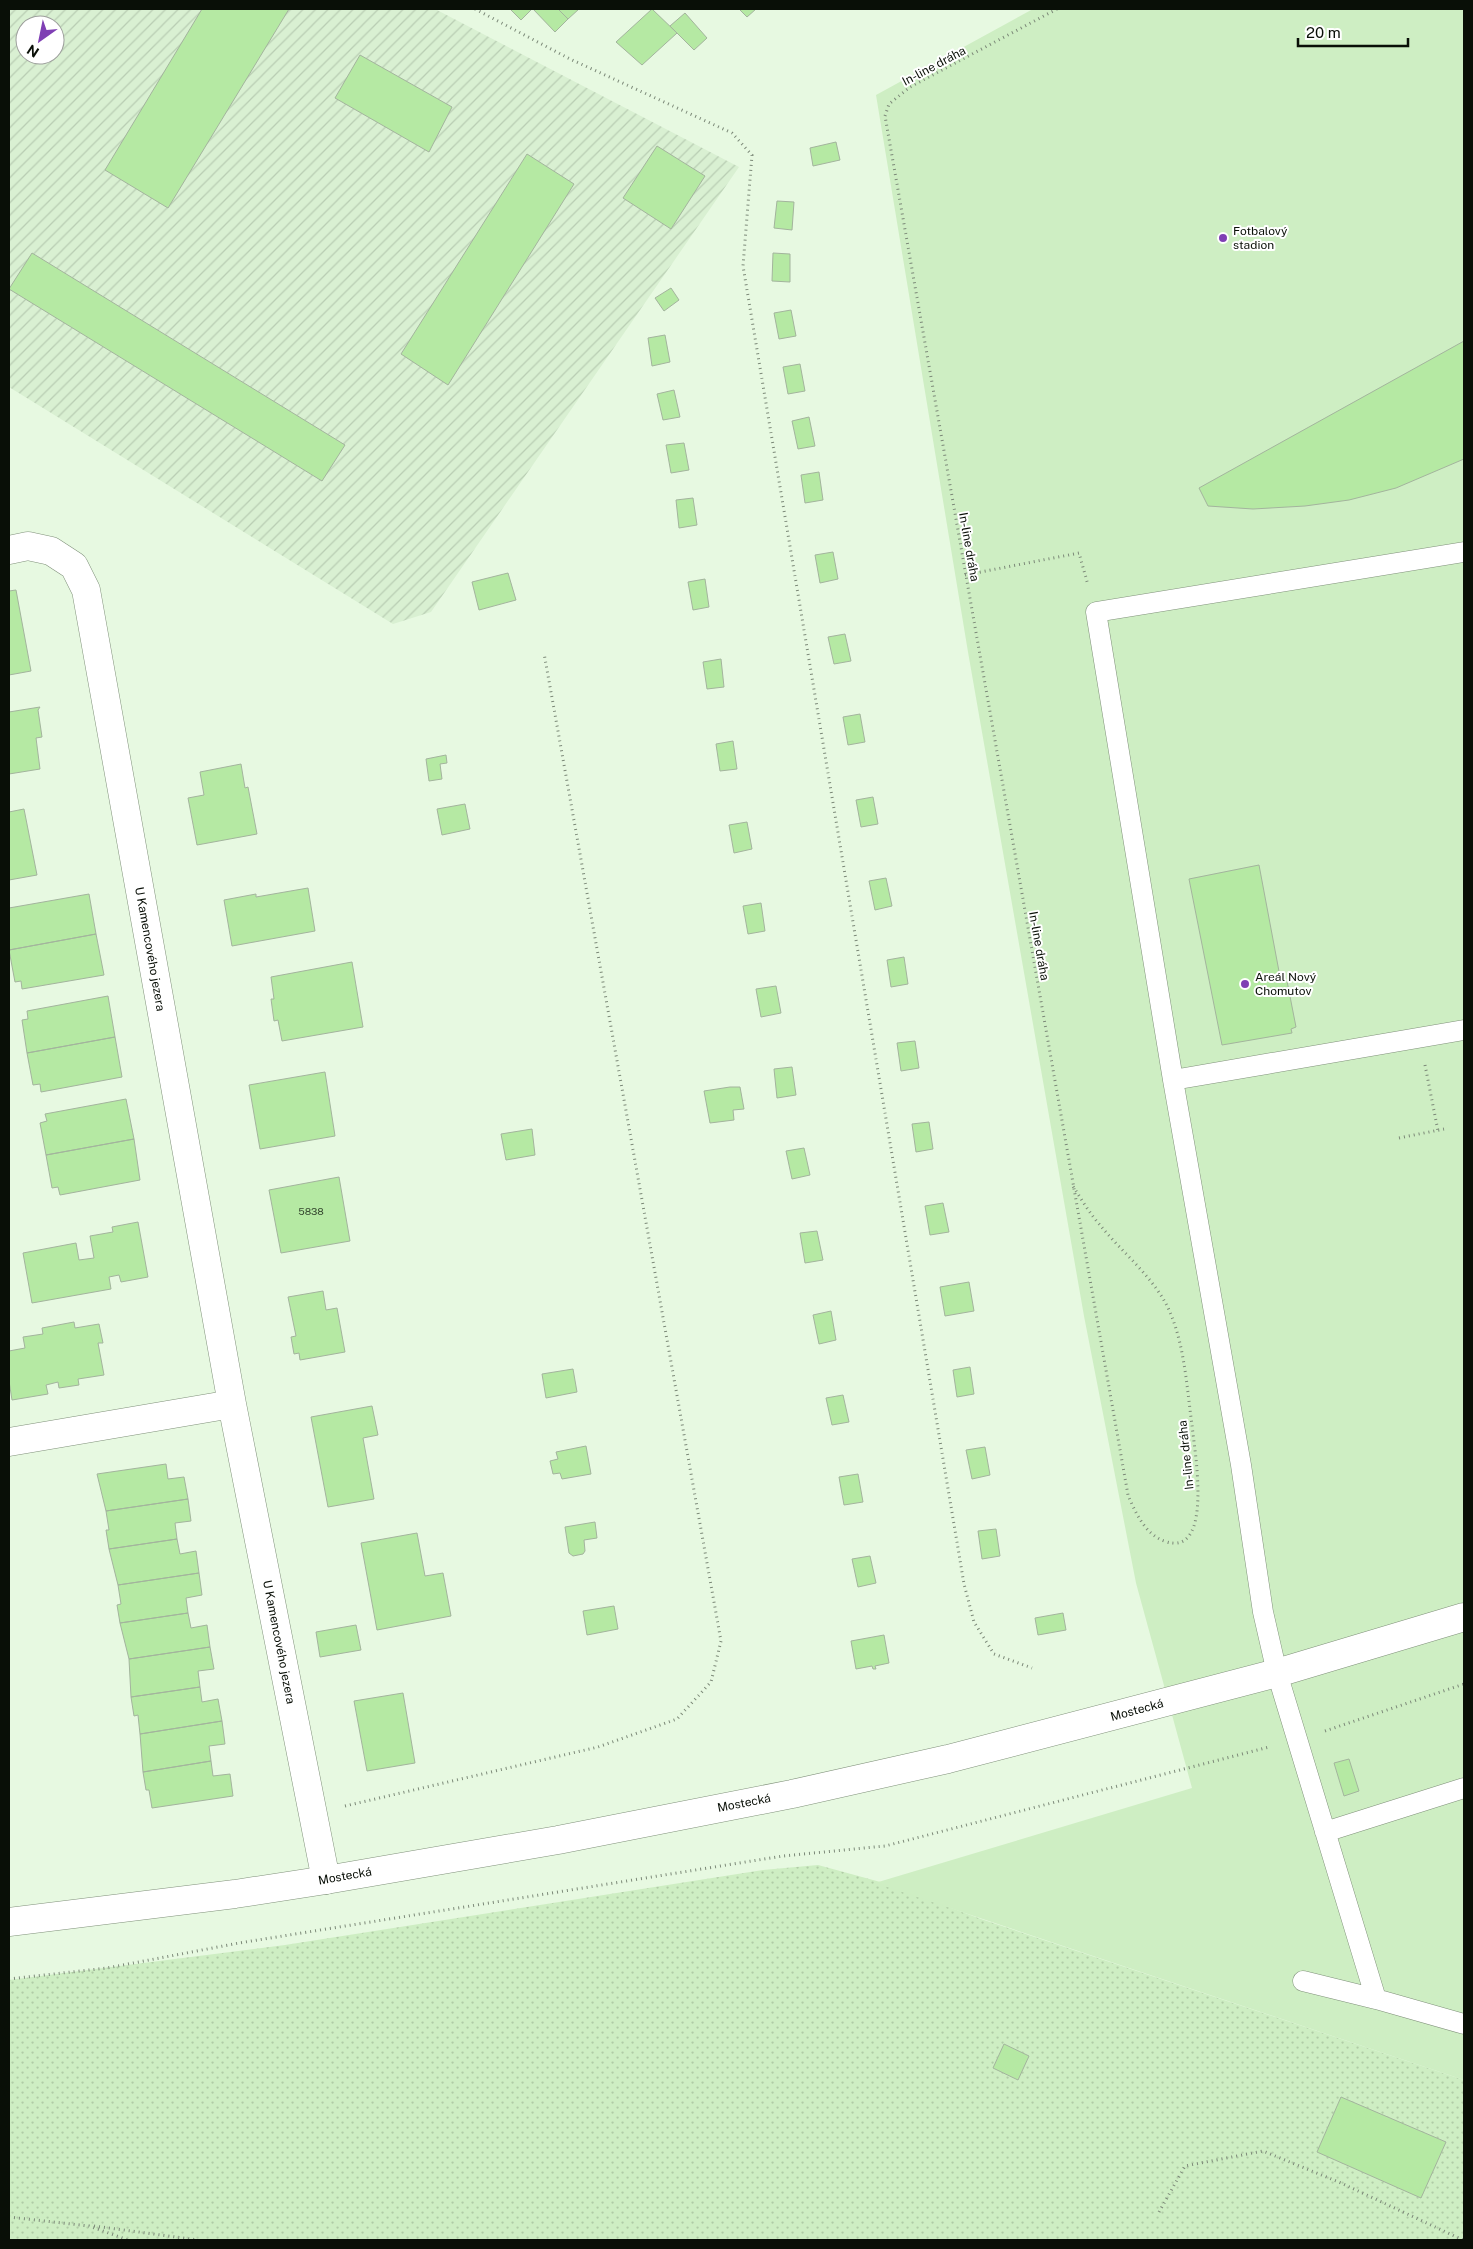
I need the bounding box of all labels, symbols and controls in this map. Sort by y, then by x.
north arrow [15,15,65,65]
scale bar [1298,15,1408,47]
text: 20 m [1306,24,1341,41]
text: N [24,41,42,61]
street label: In-line dráha [900,43,968,89]
place label: Fotbalový stadion [1233,224,1288,252]
marker: Fotbalový stadion [1217,232,1229,244]
street label: In-line dráha [956,511,982,583]
street label: U Kamencového jezera [132,886,168,1012]
street label: In-line dráha [1026,910,1052,982]
place label: Areál Nový Chomutov [1255,970,1317,998]
marker: Areál Nový Chomutov [1239,978,1251,990]
house number: 5838 [298,1205,324,1217]
street label: In-line dráha [1175,1420,1197,1490]
street label: U Kamencového jezera [260,1579,298,1705]
street label: Mostecká [1109,1696,1165,1724]
street label: Mostecká [716,1791,772,1815]
street label: Mostecká [317,1864,373,1888]

